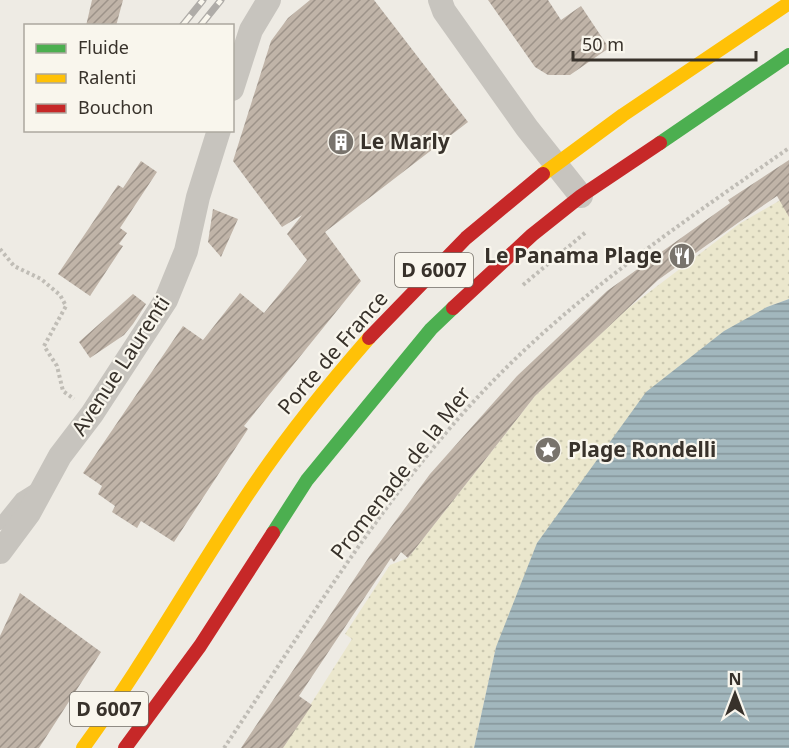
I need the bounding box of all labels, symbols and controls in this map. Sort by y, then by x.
legend [24,24,234,132]
scale bar [573,24,756,62]
text: 50 m [582,32,624,56]
text: Fluide [78,35,129,59]
text: Ralenti [78,65,136,89]
text: Bouchon [78,95,154,119]
building icon: Le Marly [326,127,356,157]
place label: Le Marly [360,127,450,155]
place label: Le Panama Plage [484,241,662,269]
restaurant icon: Le Panama Plage [667,241,697,271]
road number: D 6007 [395,253,473,287]
street label: Porte de France [271,285,394,420]
street label: Avenue Laurenti [65,290,176,441]
street label: Promenade de la Mer [324,380,477,565]
place icon: Plage Rondelli [533,435,563,465]
place label: Plage Rondelli [568,435,716,463]
north arrow [705,664,765,724]
text: N [728,668,742,690]
road number: D 6007 [70,692,148,726]

